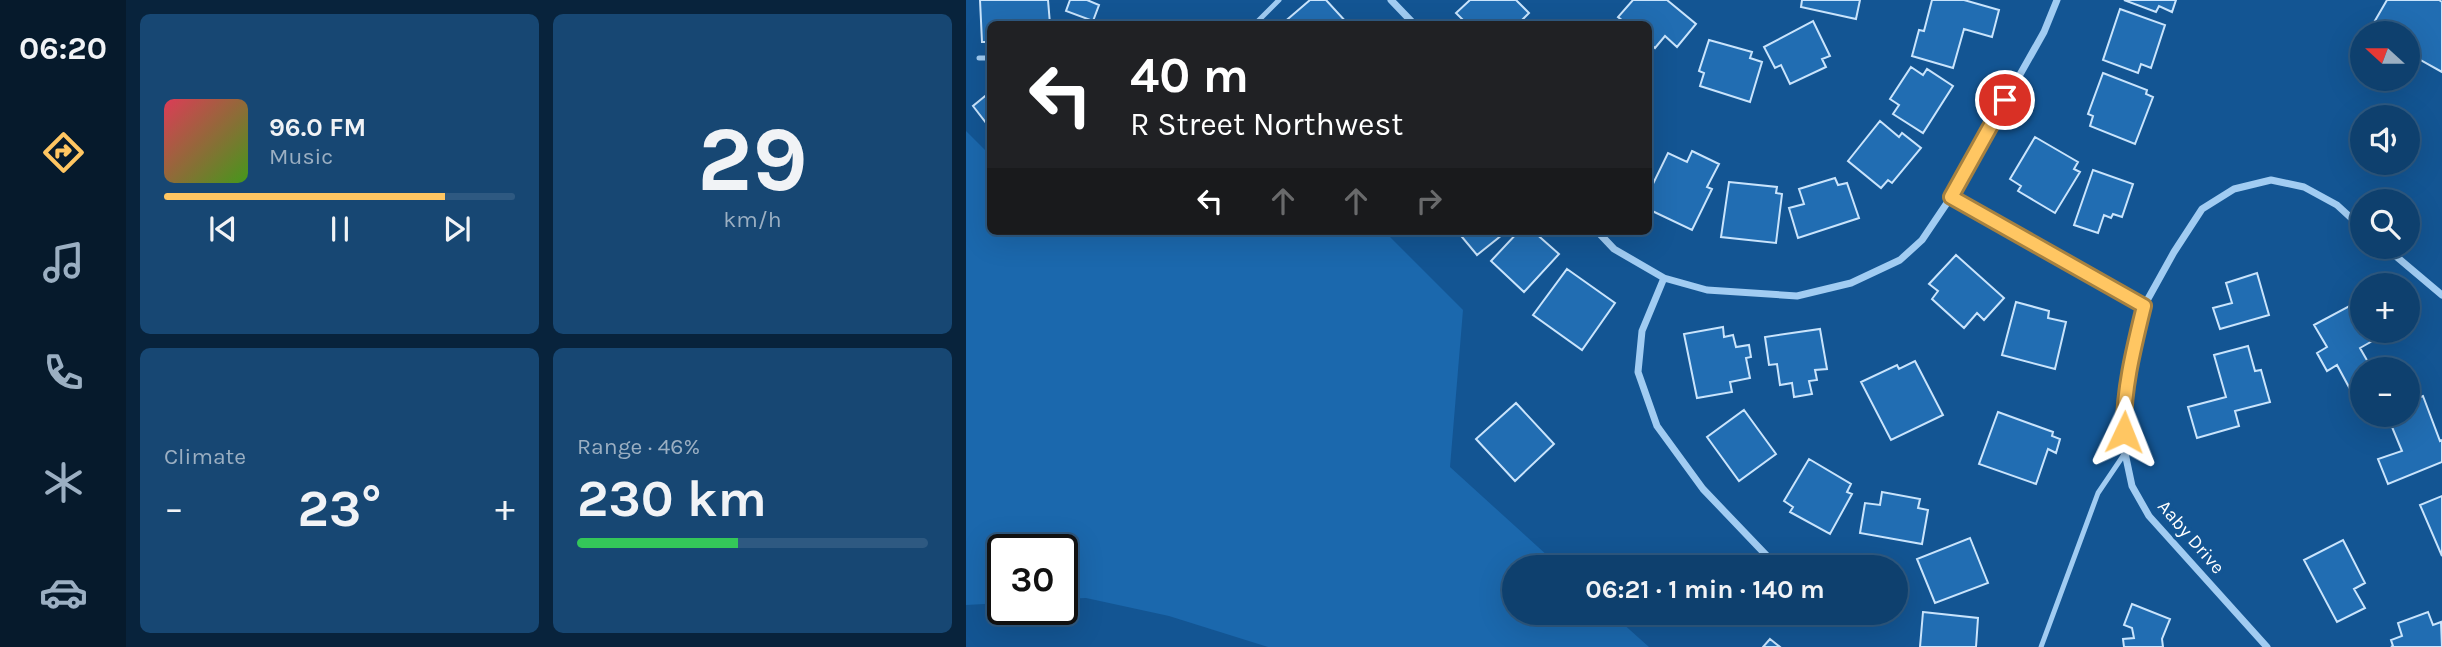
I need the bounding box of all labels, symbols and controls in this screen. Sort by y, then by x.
north arrow [2350,21,2420,91]
map controls [2350,21,2420,427]
text: 06:20 [19,30,107,67]
text: 40 m [1130,47,1249,104]
icon: left [1015,49,1106,140]
pin [1975,70,2035,130]
icon: arrive [1986,81,2024,119]
button: sound [2350,105,2420,175]
text: R Street Northwest [1130,106,1403,143]
text: 29 [697,107,808,213]
text: 96.0 FM [269,112,366,143]
icon: directions [39,128,88,177]
text: Music [269,143,333,170]
icon: left [1191,182,1229,220]
icon: ahead [1264,182,1302,220]
icon: ahead [1337,182,1375,220]
icon: right [1410,182,1448,220]
button: search [2350,189,2420,259]
text: km/h [723,206,782,233]
icon: previous [204,210,242,248]
icon: pause [321,210,359,248]
icon: next [438,210,476,248]
icon: music [39,238,88,287]
button: + [2350,273,2420,343]
icon: phone [39,348,88,397]
button: − [2350,357,2420,427]
position arrow [2087,395,2161,469]
text: Range · 46% [577,433,700,460]
text: Climate [164,443,246,470]
icon: climate [39,458,88,507]
text: 230 km [577,468,767,529]
text: 23° [297,478,382,539]
text: − [164,486,184,531]
text: + [495,486,515,531]
street label: Aaby Drive [2153,496,2229,578]
speed limit sign: 30 [987,534,1078,625]
icon: car [39,568,88,617]
text: 06:21 · 1 min · 140 m [1585,574,1825,605]

